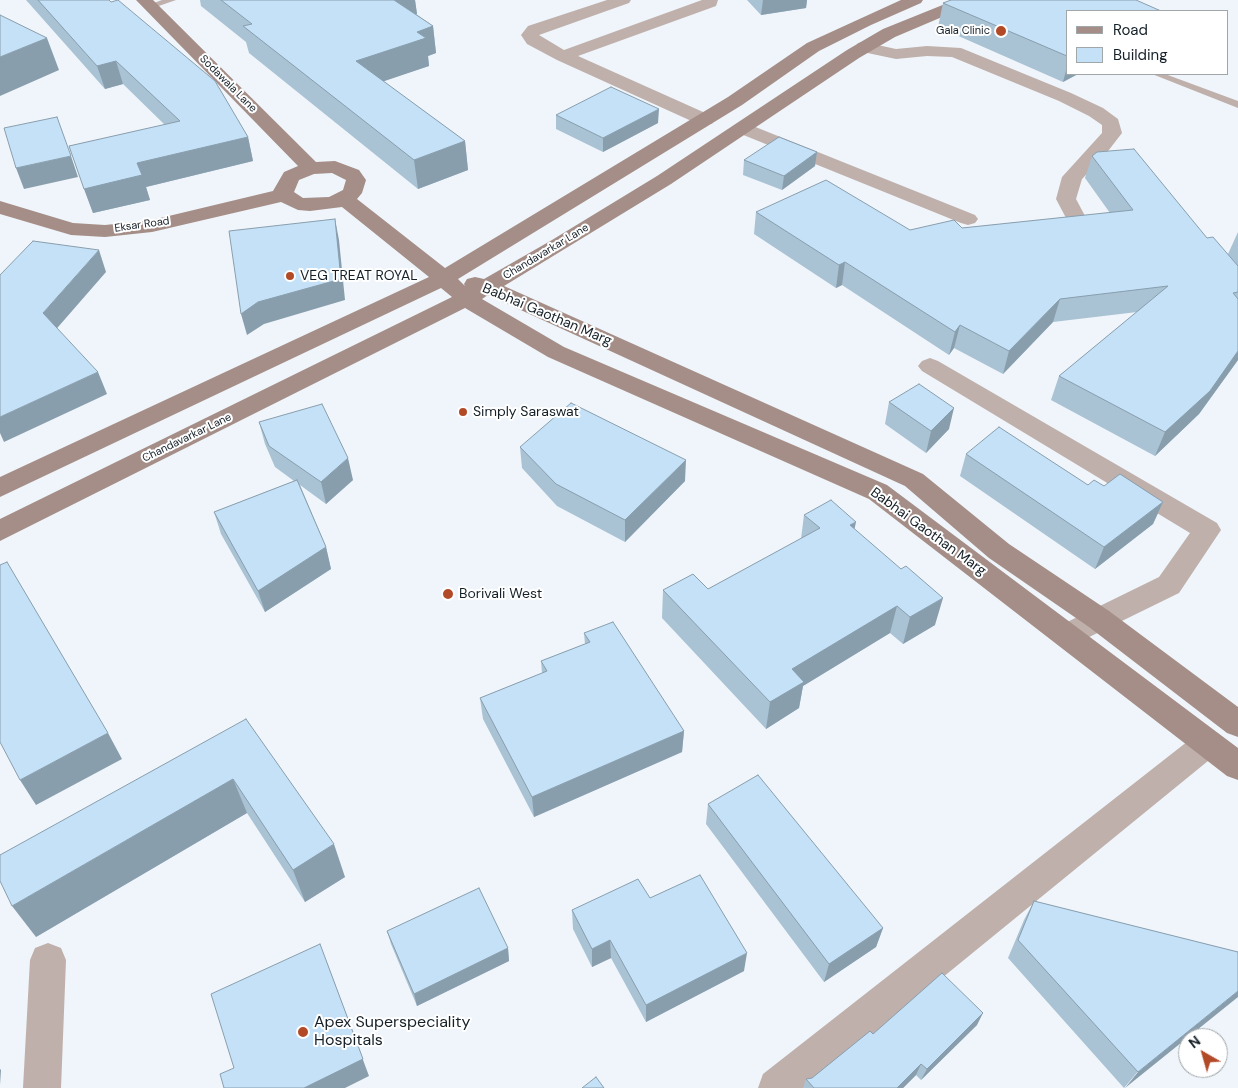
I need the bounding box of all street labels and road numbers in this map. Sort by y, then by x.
street label: Sodawala Lane [197,53,259,115]
street label: Eksar Road [114,215,170,235]
street label: Chandavarkar Lane [501,221,591,283]
street label: Babhai Gaothan Marg [480,280,614,350]
street label: Chandavarkar Lane [140,411,234,465]
street label: Babhai Gaothan Marg [867,484,989,580]

